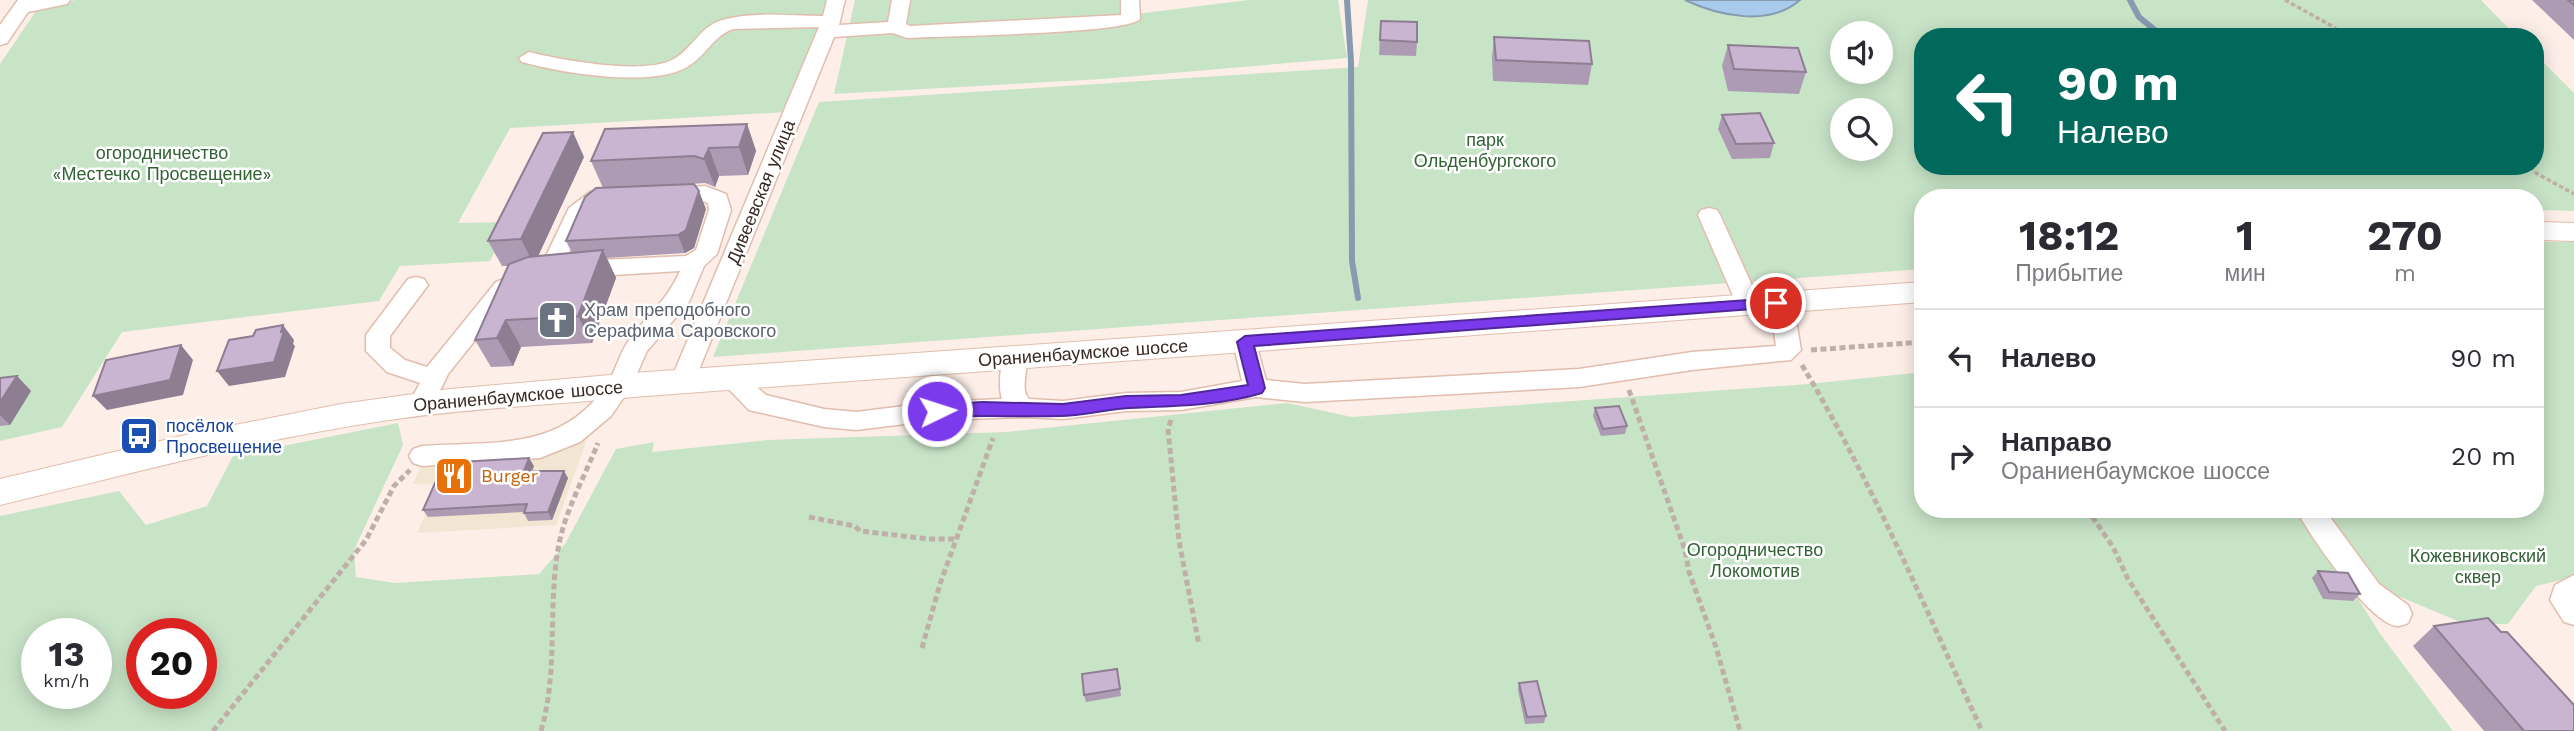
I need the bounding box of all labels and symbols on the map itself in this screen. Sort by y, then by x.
street label: Дивеевская улица [722,116,799,267]
park label: парк Ольденбургского [1414,129,1556,171]
park label: огородничество «Местечко Просвещение» [53,142,271,184]
pin [1746,273,1806,333]
church icon: Храм преподобного Серафима Саровского [536,299,578,341]
place label: Храм преподобного Серафима Саровского [584,299,776,341]
street label: Ораниенбаумское шоссе [977,335,1189,370]
position arrow [900,374,974,448]
street label: Ораниенбаумское шоссе [412,376,624,415]
bus stop icon: посёлок Просвещение [118,415,160,457]
place label: посёлок Просвещение [166,415,282,457]
restaurant icon: Burger [433,455,475,497]
place label: Burger [481,465,538,486]
park label: Огородничество Локомотив [1687,539,1823,581]
park label: Кожевниковский сквер [2410,545,2546,587]
speed limit sign: 20 [126,618,217,709]

